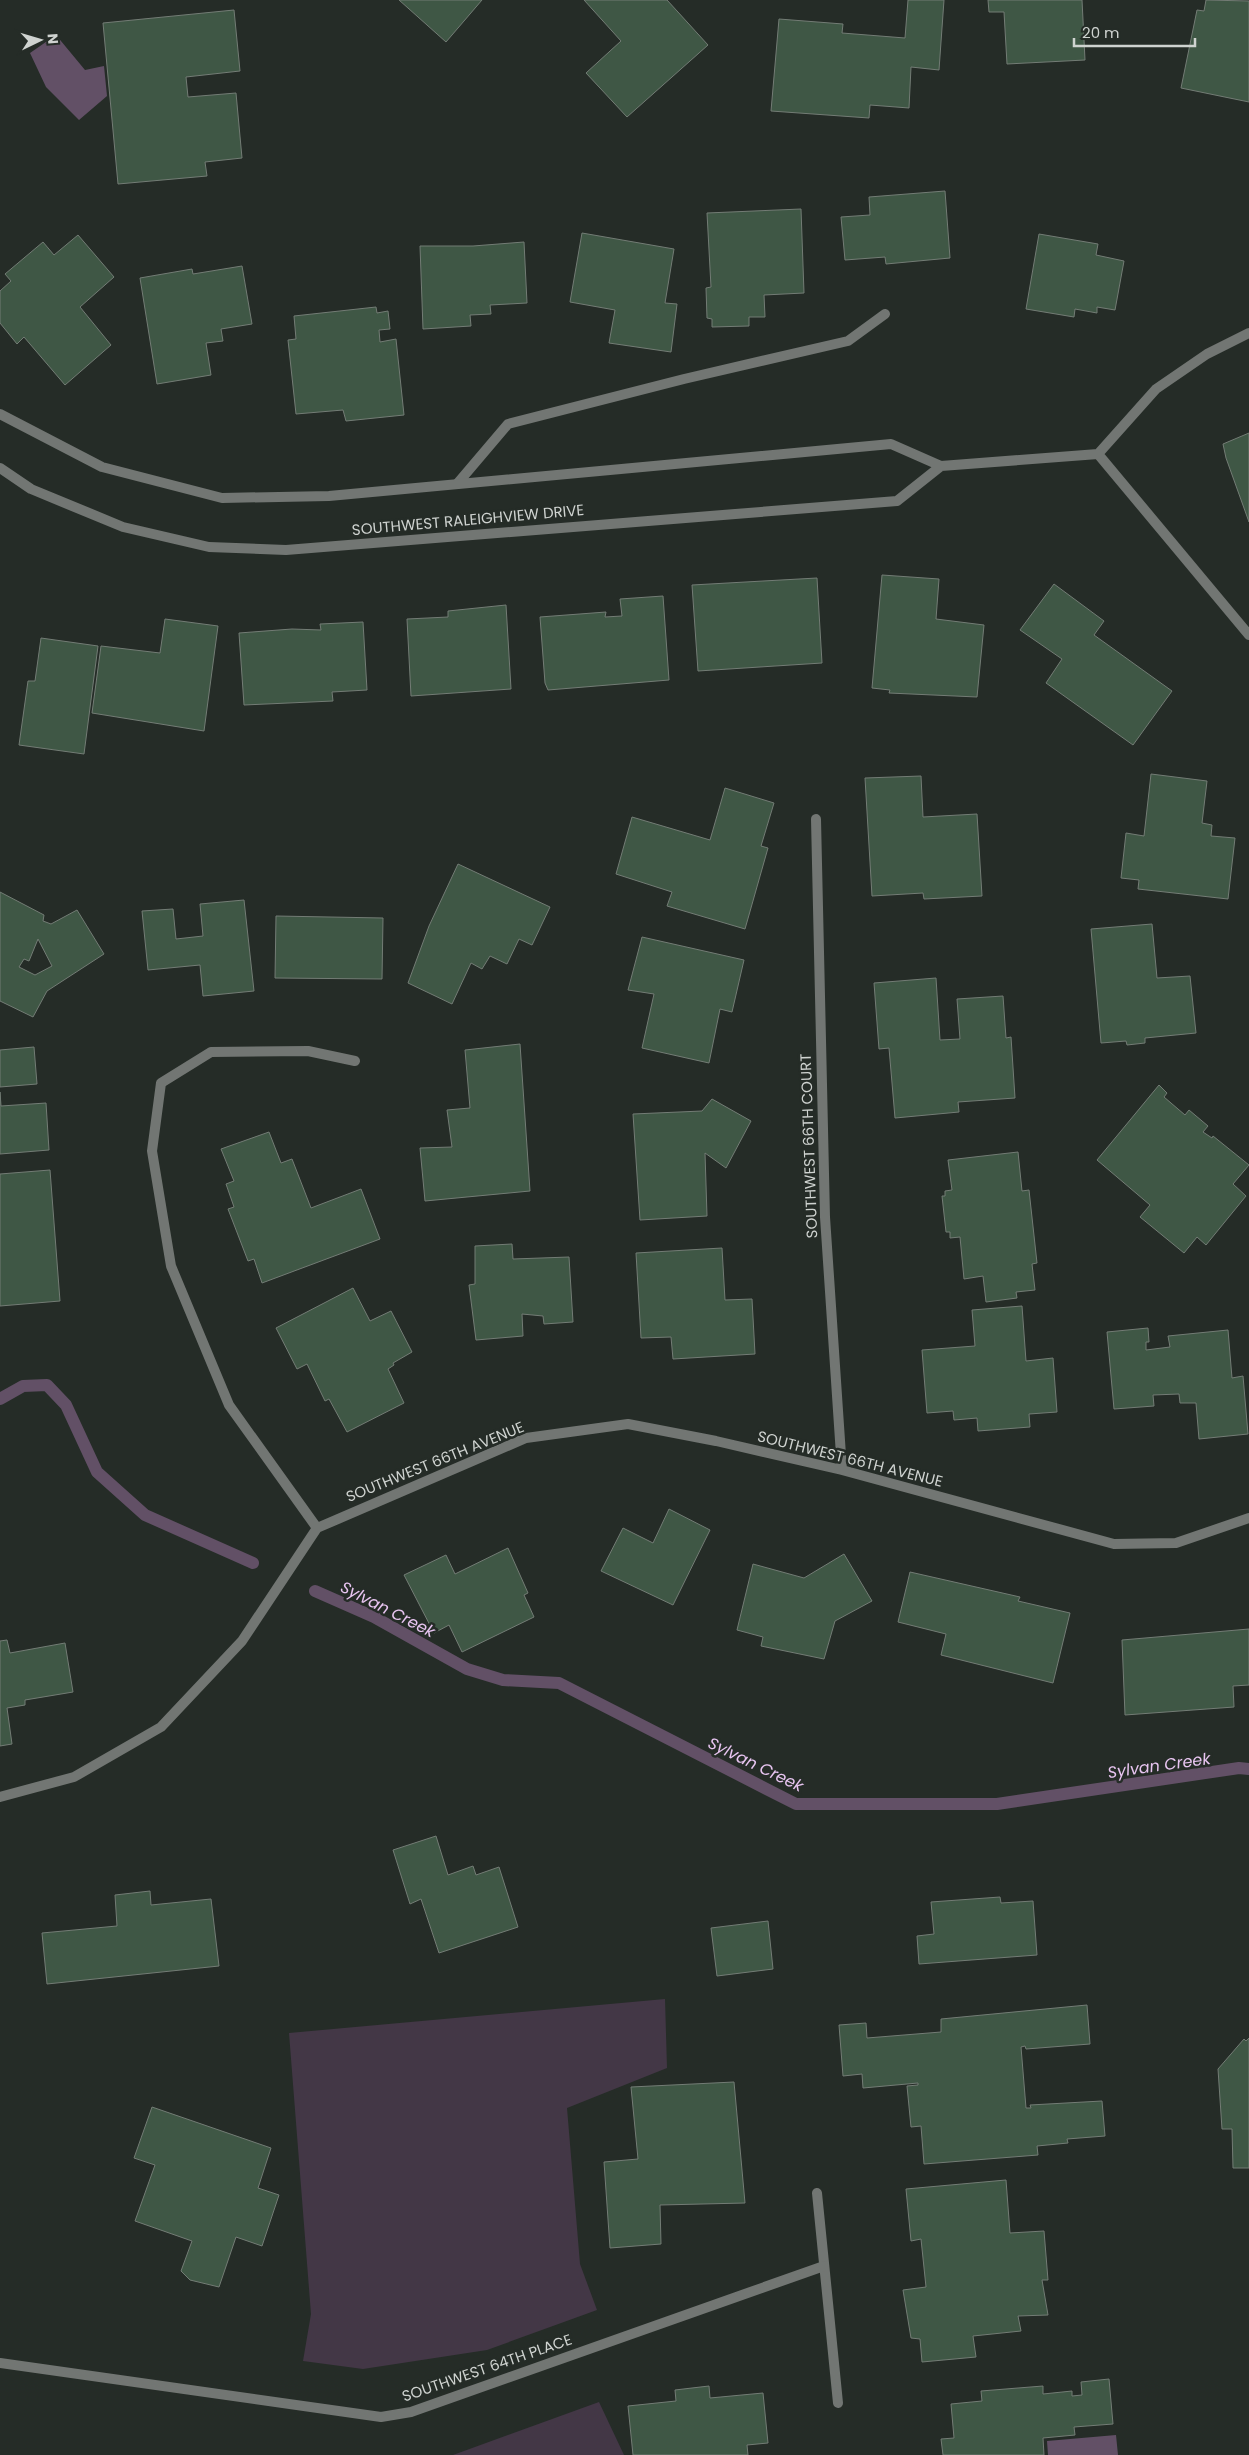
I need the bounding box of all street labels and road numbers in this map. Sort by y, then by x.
street label: SOUTHWEST RALEIGHVIEW DRIVE [351,499,585,540]
street label: SOUTHWEST 66TH COURT [795,1053,822,1239]
street label: SOUTHWEST 66TH AVENUE [343,1416,527,1507]
street label: SOUTHWEST 66TH AVENUE [755,1425,945,1492]
street label: SOUTHWEST 64TH PLACE [399,2329,575,2407]

